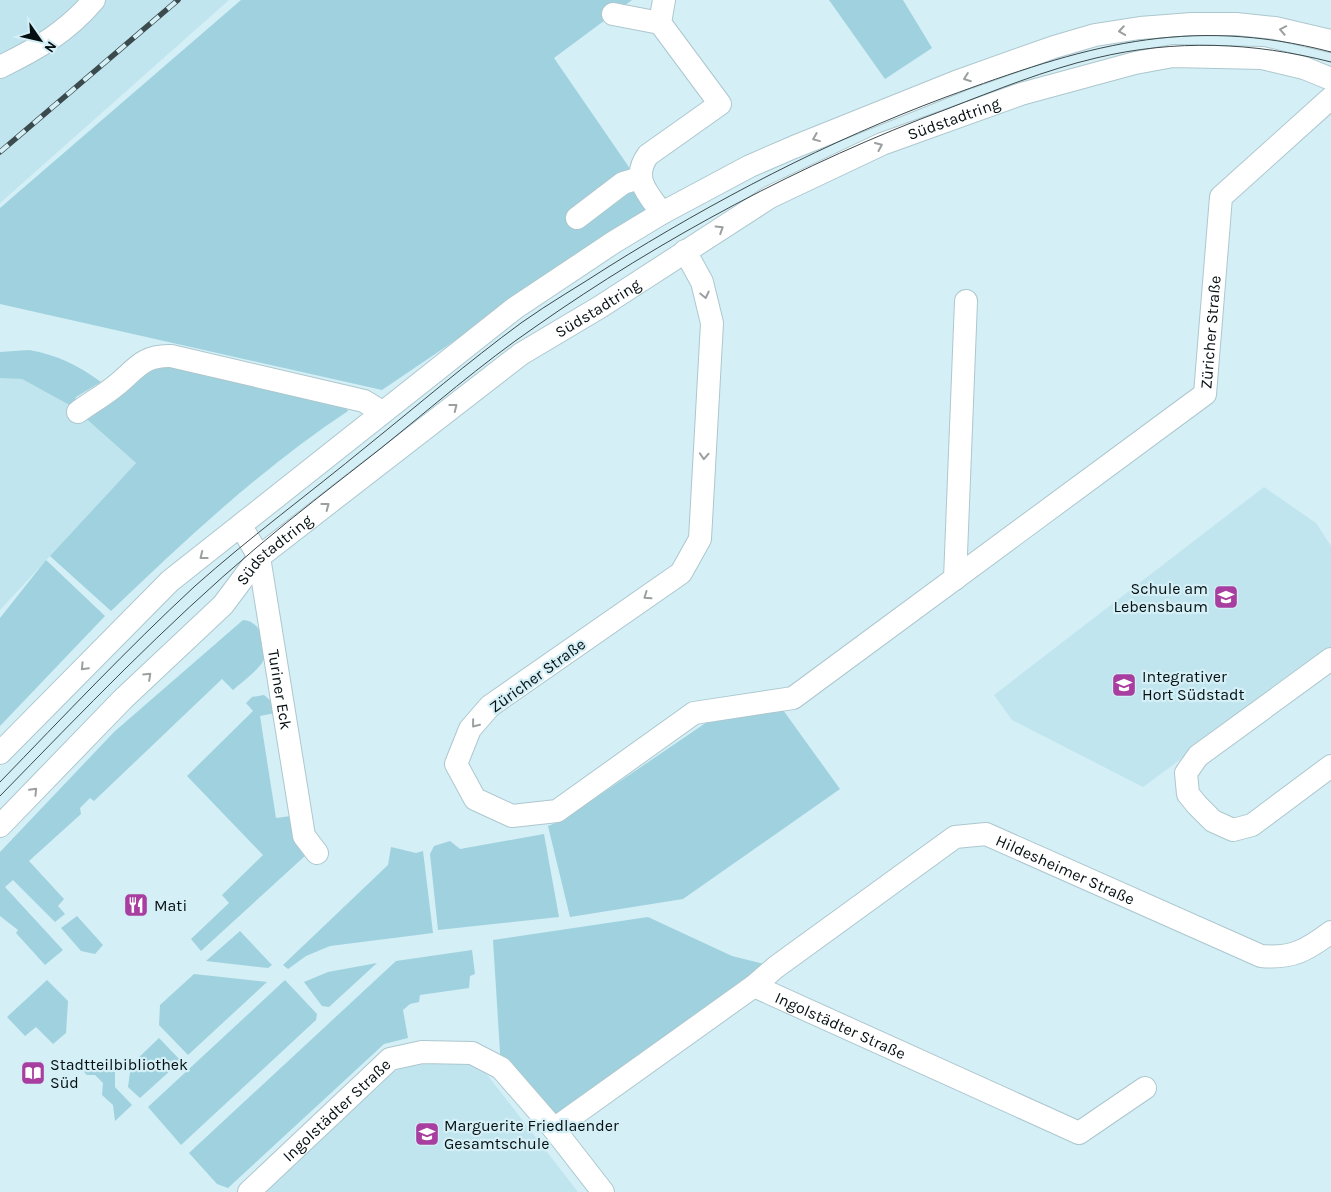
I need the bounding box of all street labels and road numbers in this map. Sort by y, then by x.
street label: Südstadtring [905,93,1003,144]
street label: Südstadtring [552,274,644,342]
street label: Züricher Straße [1196,275,1225,390]
street label: Südstadtring [232,510,316,589]
street label: Züricher Straße [486,634,589,717]
street label: Turiner Eck [264,648,296,731]
street label: Hildesheimer Straße [993,831,1138,909]
street label: Ingolstädter Straße [772,988,909,1063]
street label: Ingolstädter Straße [279,1055,395,1165]

